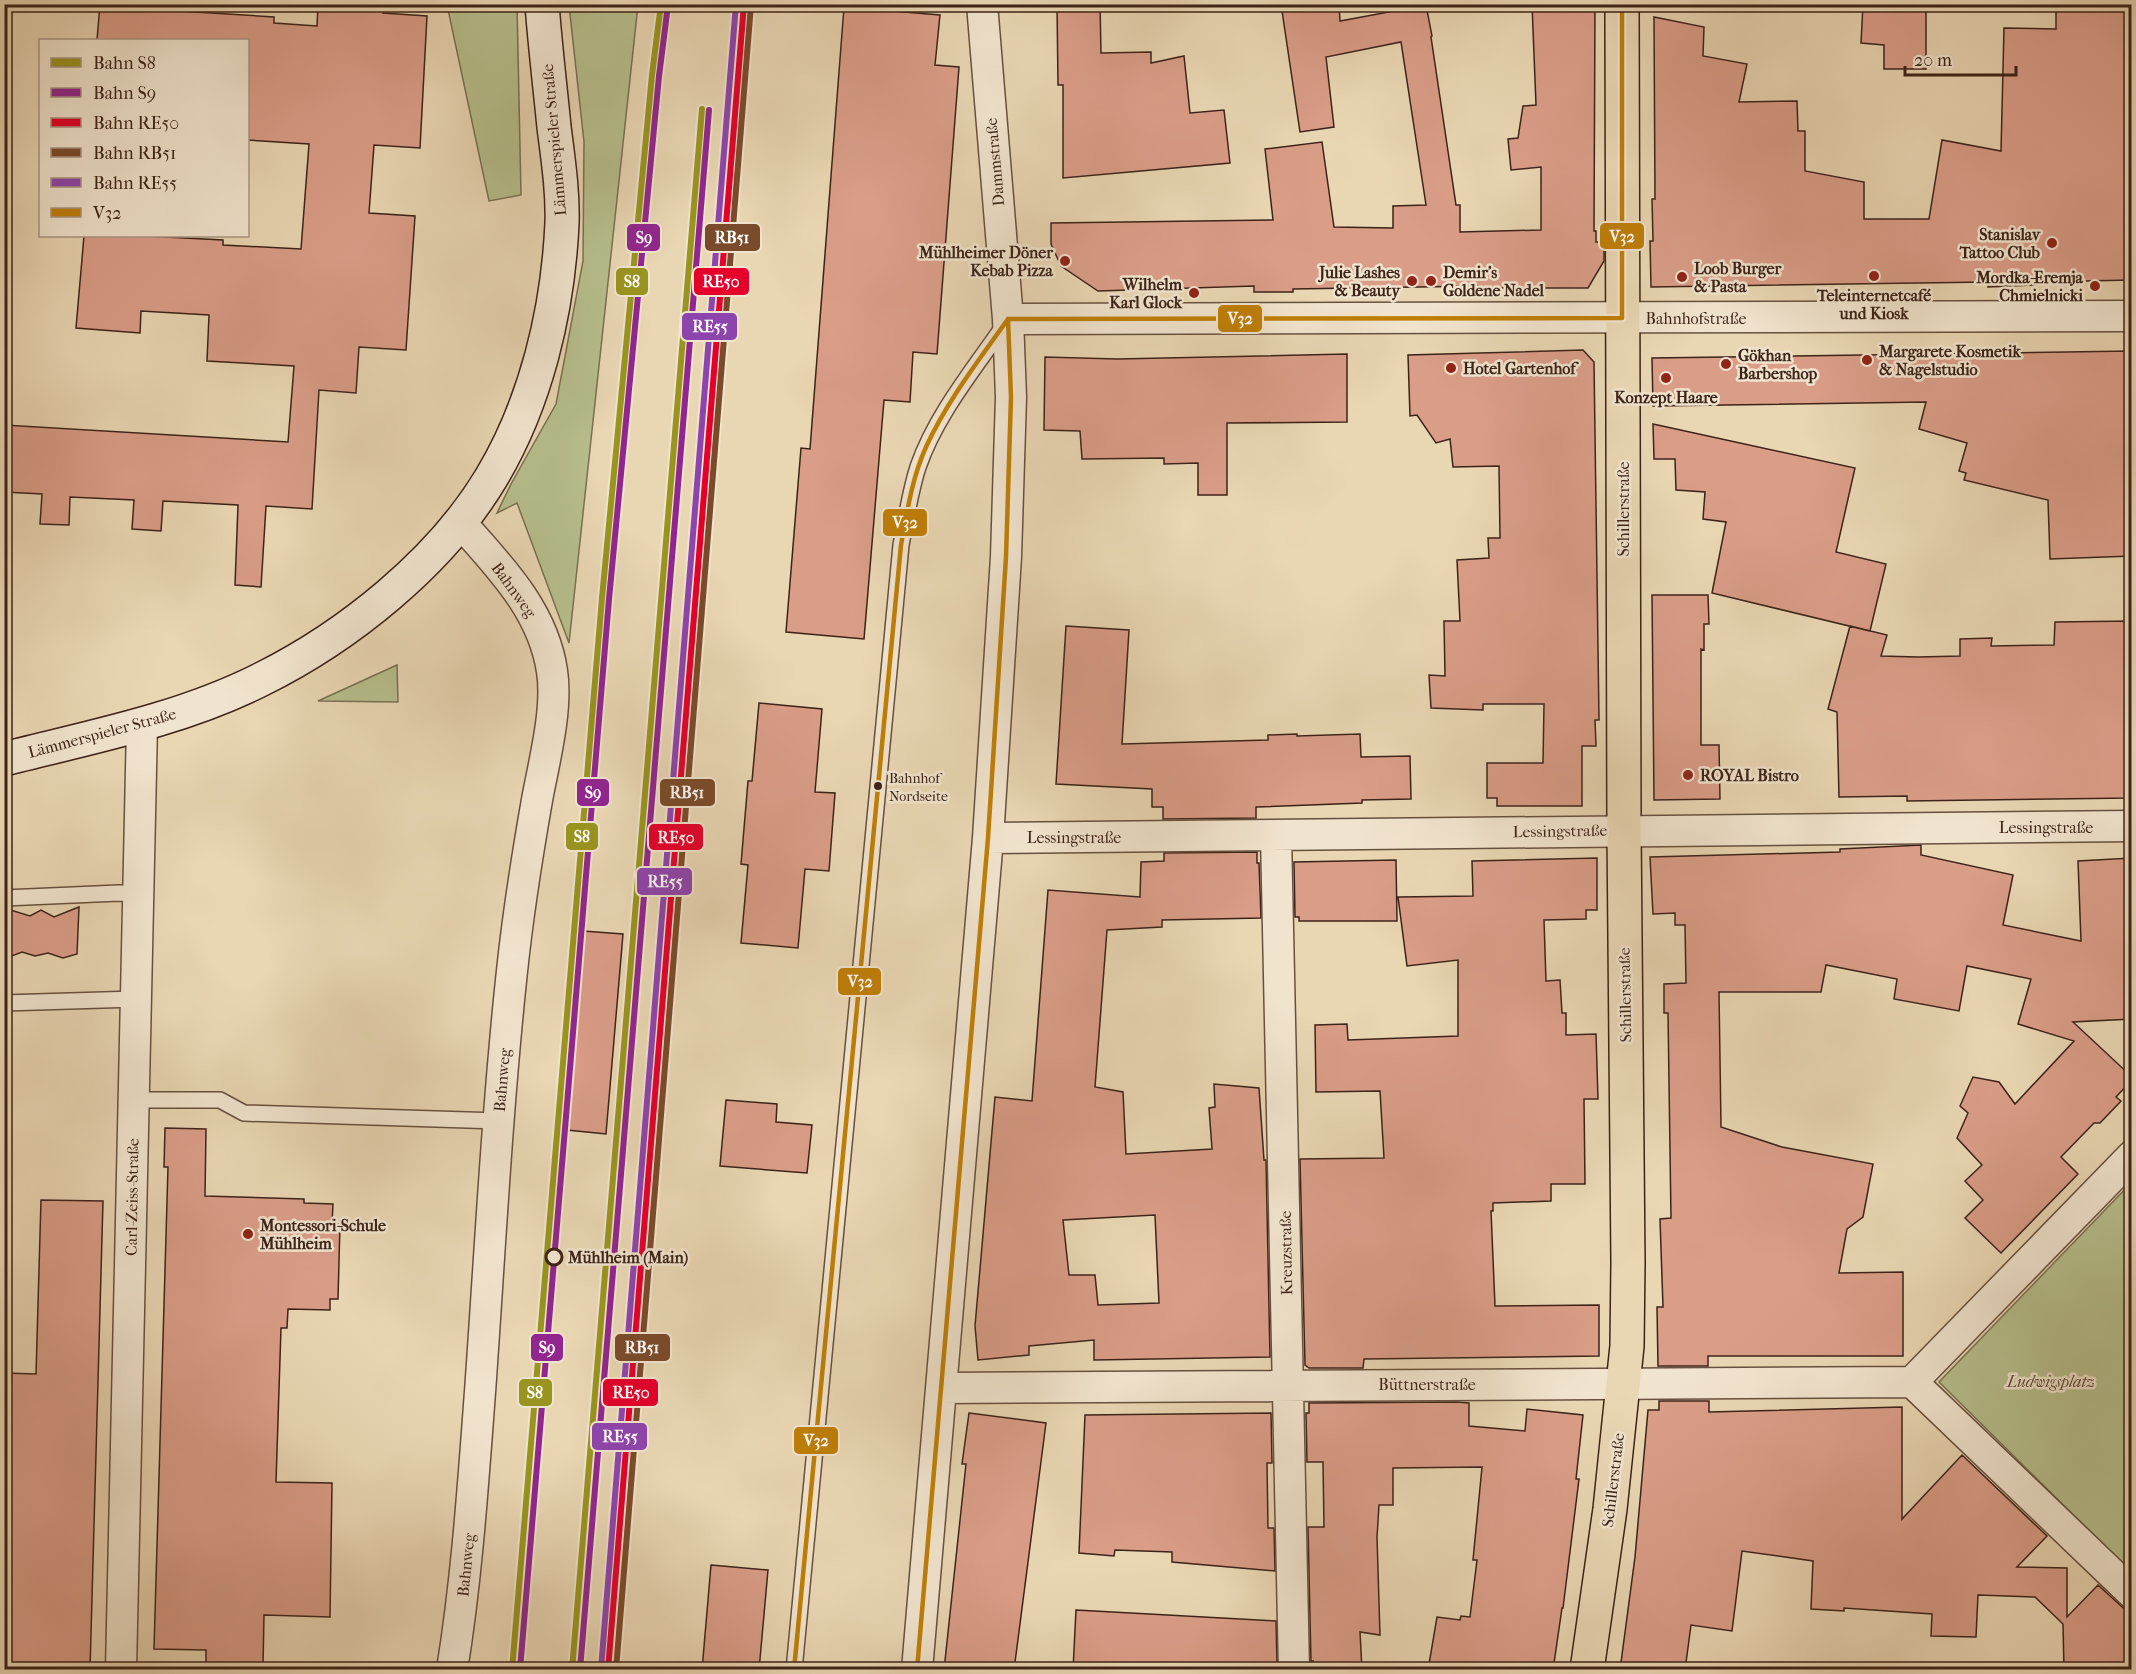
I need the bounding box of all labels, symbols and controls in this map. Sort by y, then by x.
legend [39,39,249,237]
scale bar [1905,39,2016,77]
text: 20 m [1914,50,1952,71]
text: Bahn S8 [93,53,156,74]
street label: Lämmerspieler Straße [538,63,570,217]
text: Bahn S9 [93,83,156,104]
text: Bahn RE50 [93,113,179,134]
street label: Dammstraße [982,117,1008,207]
text: Bahn RB51 [93,143,176,164]
text: Bahn RE55 [93,173,177,194]
text: V32 [92,203,121,224]
line badge: V32 [1599,222,1645,250]
line badge: S9 [626,223,661,252]
line badge: RB51 [704,223,761,252]
place label: Stanislav Tattoo Club [1959,225,2041,262]
text: V32 [1608,227,1635,247]
text: S9 [636,228,652,248]
text: RB51 [715,228,750,247]
marker: Stanislav Tattoo Club [2045,236,2059,250]
place label: Mühlheimer Döner Kebab Pizza [918,243,1054,280]
marker: Mühlheimer Döner Kebab Pizza [1058,254,1072,268]
place label: Loob Burger & Pasta [1694,259,1782,296]
place label: Julie Lashes & Beauty [1317,263,1401,301]
place label: Demir's Goldene Nadel [1443,263,1545,300]
line badge: S8 [615,267,649,296]
line badge: RE50 [693,267,750,296]
place label: Mordka-Eremja Chmielnicki [1975,268,2084,305]
marker: Teleinternetcafé und Kiosk [1867,269,1881,283]
marker: Loob Burger & Pasta [1675,270,1689,284]
text: S8 [624,272,640,291]
text: RE50 [702,272,740,291]
marker: Julie Lashes & Beauty [1405,274,1419,288]
marker: Demir's Goldene Nadel [1424,274,1438,288]
place label: Wilhelm Karl Glock [1109,275,1183,312]
marker: Mordka-Eremja Chmielnicki [2088,279,2102,293]
marker: Wilhelm Karl Glock [1187,286,1201,300]
place label: Teleinternetcafé und Kiosk [1816,286,1931,323]
line badge: V32 [1217,304,1263,333]
text: V32 [1226,309,1253,329]
street label: Bahnhofstraße [1646,309,1746,328]
line badge: RE55 [681,312,738,341]
text: RE55 [692,317,728,336]
place label: Margarete Kosmetik & Nagelstudio [1878,342,2021,380]
place label: Gökhan Barbershop [1738,346,1818,384]
marker: Margarete Kosmetik & Nagelstudio [1860,353,1874,367]
marker: Gökhan Barbershop [1719,357,1733,371]
place label: Hotel Gartenhof [1463,359,1579,378]
marker: Hotel Gartenhof [1444,361,1458,375]
marker: Konzept Haare [1659,371,1673,385]
place label: Konzept Haare [1614,388,1718,408]
street label: Schillerstraße [1614,461,1633,556]
line badge: V32 [882,508,928,537]
text: V32 [891,513,918,533]
street label: Bahnweg [488,559,541,622]
street label: Lämmerspieler Straße [26,704,178,762]
place label: ROYAL Bistro [1700,766,1799,785]
marker: ROYAL Bistro [1681,768,1695,782]
place label: Bahnhof Nordseite [889,770,948,805]
line badge: S9 [576,778,610,807]
line badge: RB51 [659,778,716,807]
marker: Bahnhof Nordseite [872,780,884,792]
text: S9 [585,783,601,803]
text: RB51 [670,783,705,802]
street label: Lessingstraße [1999,818,2093,837]
street label: Lessingstraße [1513,821,1608,841]
line badge: S8 [565,822,599,851]
line badge: RE50 [648,823,704,851]
text: S8 [574,827,590,846]
text: RE50 [657,828,695,847]
street label: Lessingstraße [1027,828,1121,847]
line badge: RE55 [636,867,693,896]
text: RE55 [647,872,683,891]
street label: Schillerstraße [1615,947,1635,1043]
line badge: V32 [837,967,882,996]
text: V32 [846,972,873,992]
street label: Bahnweg [490,1047,514,1113]
street label: Carl-Zeiss-Straße [121,1138,143,1256]
street label: Kreuzstraße [1276,1210,1296,1296]
place label: Montessori-Schule Mühlheim [259,1216,386,1253]
marker: Montessori-Schule Mühlheim [241,1227,255,1241]
marker: Mühlheim (Main) [545,1248,563,1266]
place label: Mühlheim (Main) [567,1248,688,1268]
line badge: S9 [530,1333,564,1362]
line badge: RB51 [614,1333,671,1362]
text: S9 [539,1338,555,1358]
text: RB51 [625,1338,660,1357]
park label: Ludwigsplatz [2006,1372,2095,1391]
street label: Büttnerstraße [1378,1375,1476,1394]
line badge: S8 [518,1378,553,1407]
line badge: RE50 [602,1378,659,1407]
text: S8 [527,1383,543,1402]
text: RE50 [612,1383,650,1402]
line badge: RE55 [591,1422,648,1451]
line badge: V32 [793,1426,839,1455]
text: RE55 [602,1427,638,1446]
text: V32 [802,1431,829,1451]
street label: Schillerstraße [1598,1432,1628,1528]
street label: Bahnweg [453,1532,479,1598]

